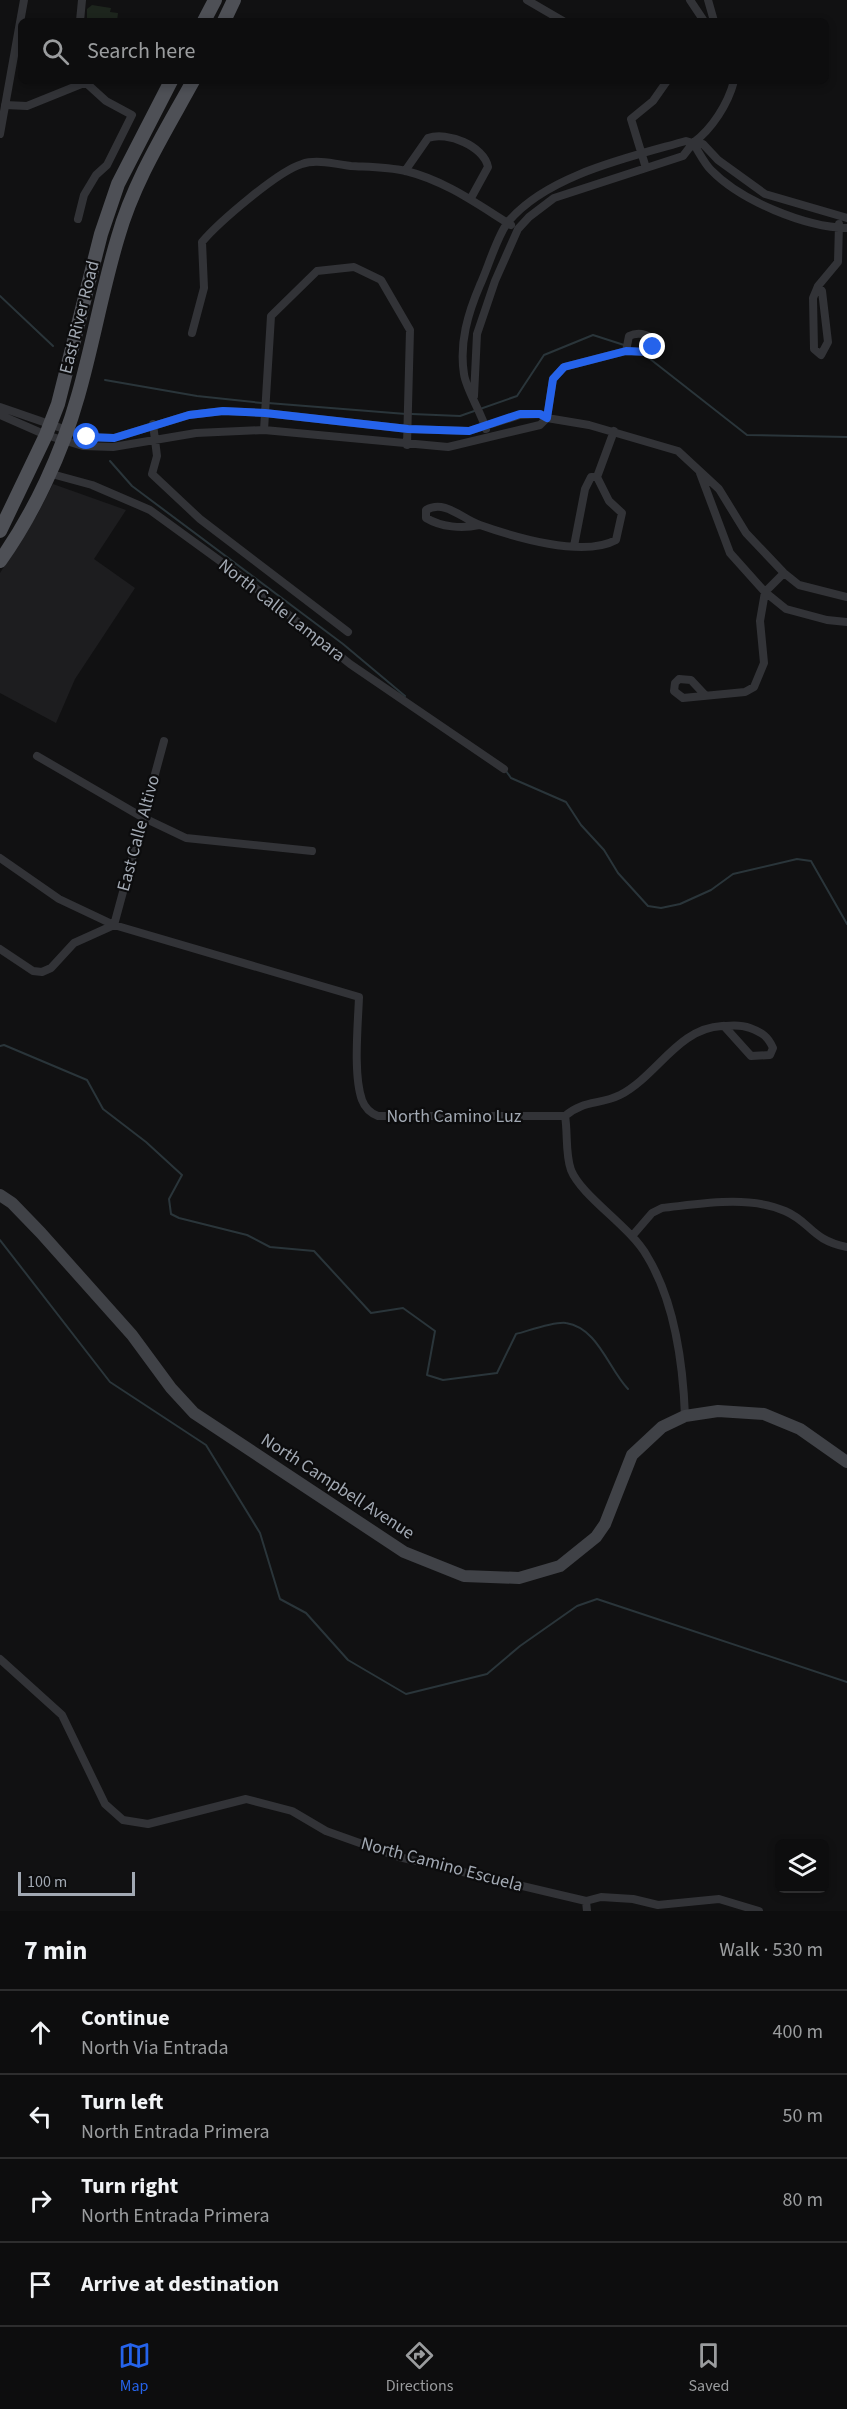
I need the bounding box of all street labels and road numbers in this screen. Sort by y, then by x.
street label: East River Road [53,258,106,376]
street label: North Calle Lampara [213,553,350,668]
street label: East Calle Altivo [111,772,166,894]
street label: North Camino Luz [386,1104,522,1129]
street label: North Campbell Avenue [256,1427,419,1546]
street label: North Camino Escuela [358,1831,526,1898]

